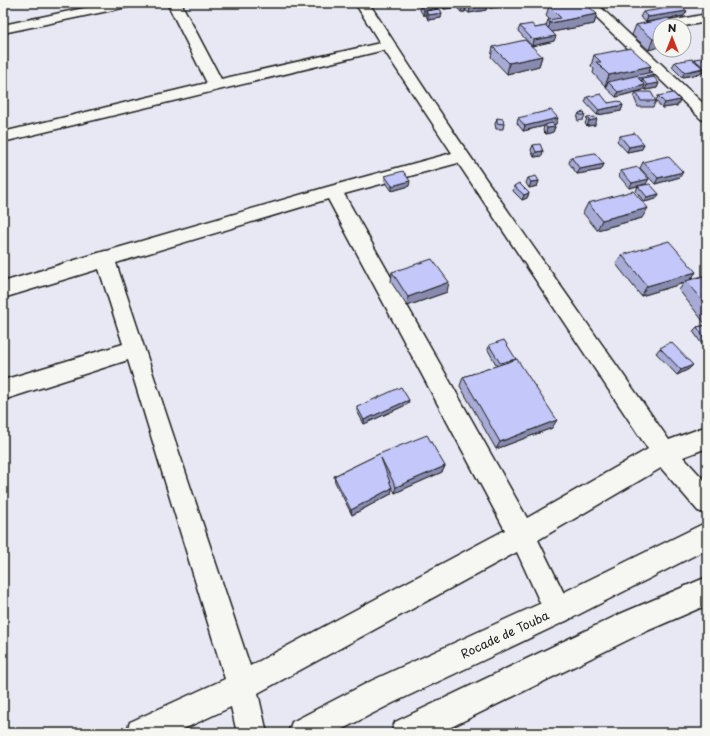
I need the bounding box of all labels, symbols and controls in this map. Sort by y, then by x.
north arrow [652,18,692,58]
text: N [668,19,677,36]
street label: Rocade de Touba [457,605,552,663]

